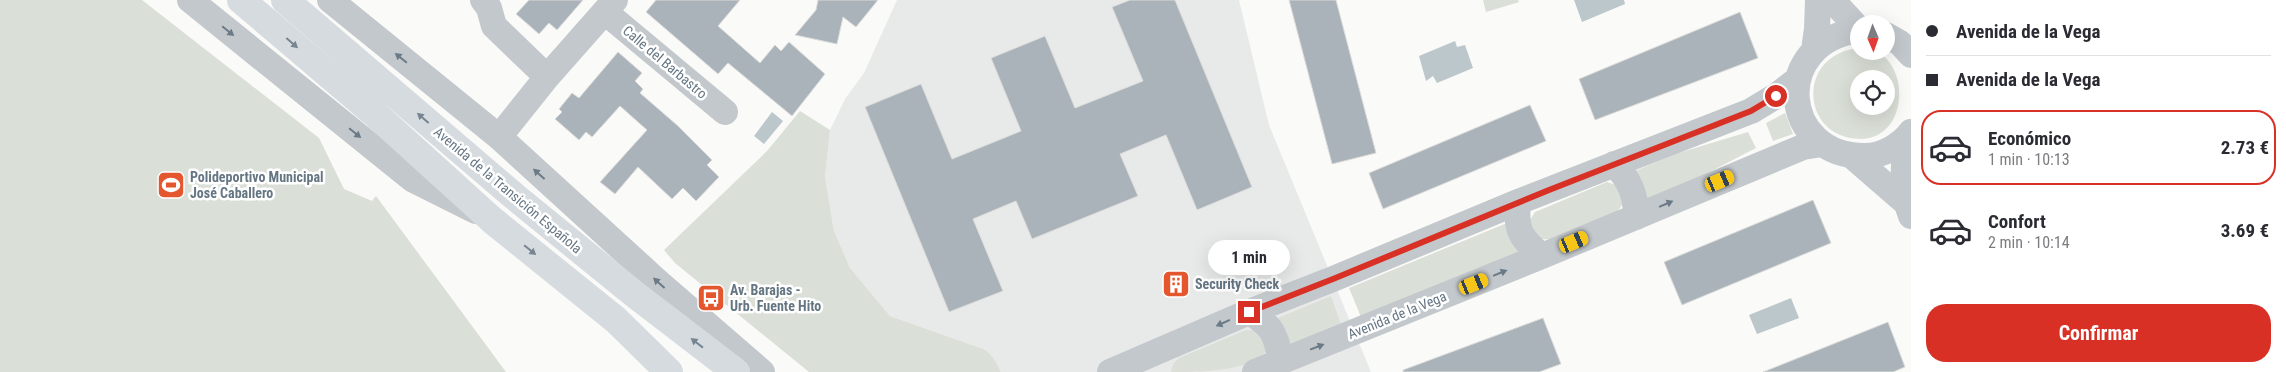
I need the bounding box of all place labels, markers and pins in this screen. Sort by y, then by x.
place label: Polideportivo Municipal José Caballero [190,169,324,201]
sports icon: Polideportivo Municipal José Caballero [156,170,186,200]
building icon: Security Check [1161,269,1191,299]
place label: Security Check [1195,276,1279,292]
place label: Av. Barajas - Urb. Fuente Hito [730,282,821,314]
bus stop icon: Av. Barajas - Urb. Fuente Hito [696,283,726,313]

